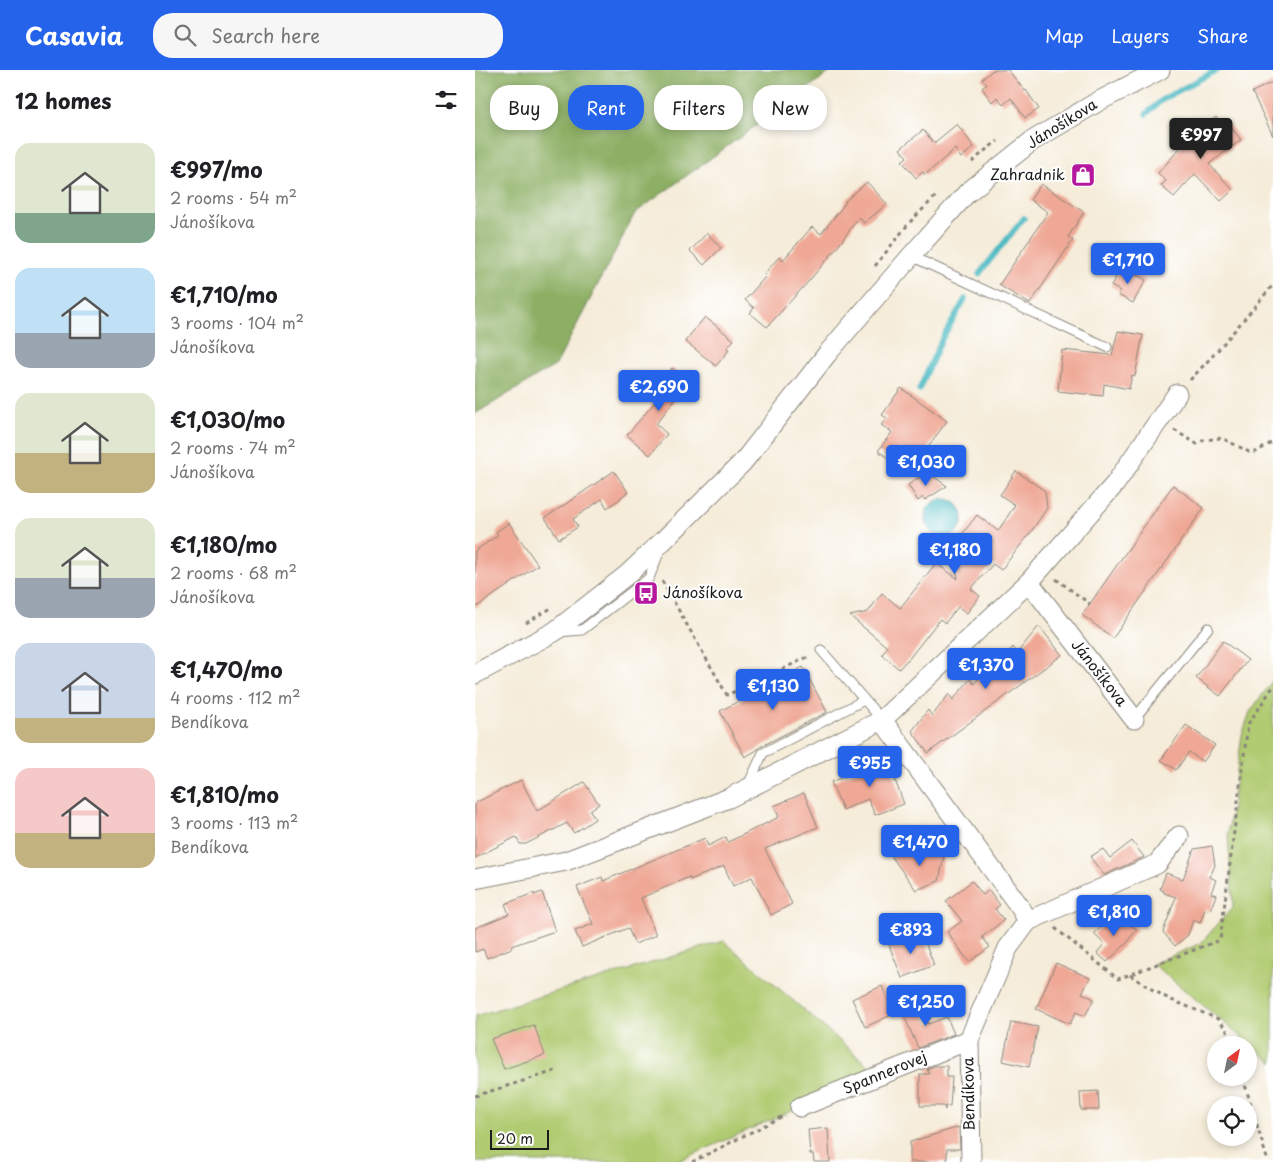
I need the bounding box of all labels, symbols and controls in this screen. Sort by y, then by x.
search box [153,13,503,58]
text: Casavia [25,17,123,53]
icon: search [171,21,199,49]
text: Search here [211,21,320,49]
text: Map [1045,22,1084,49]
text: Layers [1112,22,1169,49]
text: Share [1197,22,1248,49]
text: 12 homes [15,84,112,116]
chip: Buy [490,85,558,130]
chip: Rent [568,85,644,130]
chip: Filters [654,85,743,130]
chip: New [753,85,827,130]
icon: filters [432,86,460,114]
street label: Jánošíkova [1021,91,1102,154]
pin: €997 [1171,118,1231,160]
text: €997 [1180,122,1222,146]
text: €997/mo [170,153,263,185]
place label: Zahradnik [990,162,1065,185]
shop icon: Zahradnik [1070,162,1096,188]
icon: home [55,163,115,223]
text: 2 rooms · 54 m² [170,185,297,209]
text: Jánošíkova [170,209,255,233]
pin: €1,710 [1087,242,1169,285]
text: €1,710 [1102,247,1154,271]
text: €1,710/mo [170,278,278,310]
icon: home [55,288,115,348]
text: 3 rooms · 104 m² [170,310,304,334]
text: Jánošíkova [170,334,255,358]
pin: €2,690 [618,370,700,412]
text: €2,690 [629,374,689,398]
text: €1,030/mo [170,403,285,435]
icon: home [55,413,115,473]
text: 2 rooms · 74 m² [170,435,296,459]
pin: €1,030 [885,444,967,487]
text: €1,030 [897,449,955,473]
text: Jánošíkova [170,459,255,483]
text: €1,180/mo [170,528,277,560]
pin: €1,180 [914,532,996,575]
text: €1,180 [929,537,981,561]
icon: home [55,538,115,598]
text: 2 rooms · 68 m² [170,560,297,584]
bus stop icon: Jánošíkova [633,580,659,606]
place label: Jánošíkova [663,580,743,603]
text: Jánošíkova [170,584,255,608]
street label: Jánošíkova [1067,634,1134,711]
pin: €1,370 [945,648,1027,690]
text: €1,370 [958,652,1014,676]
text: €1,470/mo [170,653,282,685]
icon: home [55,663,115,723]
pin: €1,130 [732,668,814,711]
text: €1,130 [747,673,799,697]
text: 4 rooms · 112 m² [170,685,300,709]
text: Bendíkova [170,709,249,733]
pin: €955 [840,746,900,788]
text: €955 [849,750,891,774]
text: €1,810/mo [170,778,279,810]
icon: home [55,788,115,848]
text: 3 rooms · 113 m² [170,810,298,834]
pin: €1,470 [879,824,961,867]
text: €1,470 [892,829,948,853]
text: Bendíkova [170,834,249,858]
pin: €1,810 [1073,894,1155,937]
text: €1,810 [1088,899,1140,923]
pin: €893 [881,912,941,955]
text: €893 [890,917,932,941]
pin: €1,250 [885,984,967,1027]
text: €1,250 [898,989,954,1013]
north arrow [1207,1036,1257,1086]
map controls [1207,1036,1257,1146]
street label: Spannerovej [839,1044,930,1099]
street label: Bendíkova [955,1056,980,1131]
button: locate [1207,1096,1257,1146]
scale bar [490,1127,549,1150]
text: 20 m [497,1128,533,1149]

